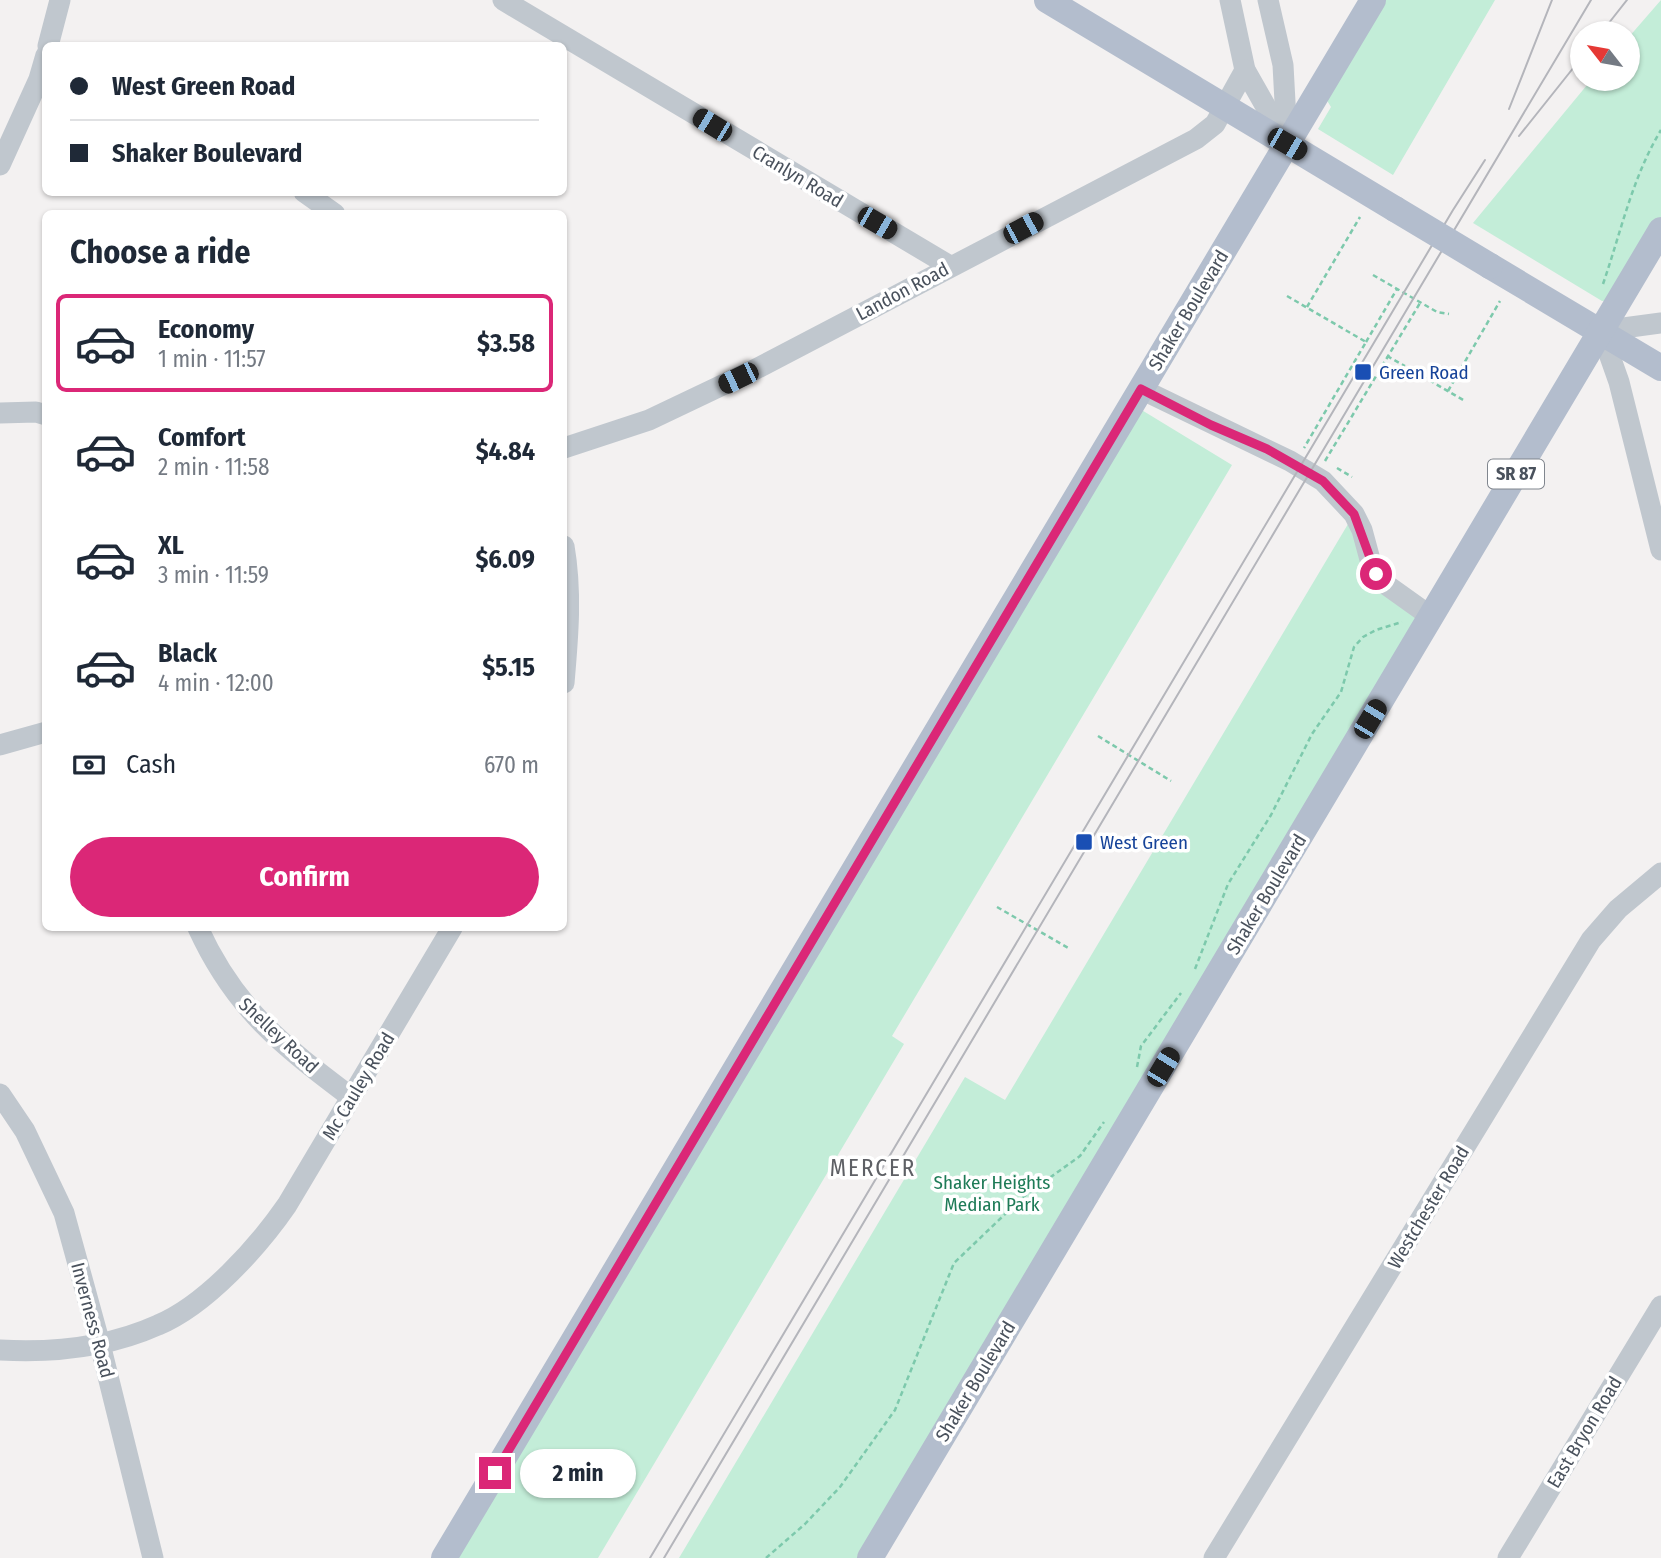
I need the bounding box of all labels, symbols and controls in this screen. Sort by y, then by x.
north arrow [1570,21,1640,91]
map controls [1570,21,1640,91]
text: West Green Road [112,71,295,102]
car [689,105,736,145]
car [1264,124,1311,164]
text: Shaker Boulevard [112,138,303,169]
street label: Cranlyn Road [748,140,847,213]
car [854,203,901,243]
car [1000,209,1047,247]
text: Choose a ride [70,233,251,271]
street label: Shaker Boulevard [1143,246,1233,375]
street label: Landon Road [852,257,953,325]
icon: car [74,312,137,375]
text: Economy [158,314,254,345]
text: $3.58 [477,328,535,359]
text: 1 min · 11:57 [158,345,266,373]
car [715,359,762,397]
place label: Green Road [1379,361,1469,384]
marker: Green Road [1353,362,1373,382]
icon: car [74,420,137,483]
text: Comfort [158,422,246,453]
text: $4.84 [476,436,535,467]
text: 2 min · 11:58 [158,453,269,481]
road number: SR 87 [1488,460,1544,488]
icon: car [74,528,137,591]
text: XL [158,530,184,561]
text: $6.09 [475,544,535,575]
route start [1360,558,1392,590]
text: 3 min · 11:59 [158,561,269,589]
icon: car [74,636,137,699]
text: Black [158,638,217,669]
text: $5.15 [482,652,535,683]
text: 4 min · 12:00 [158,669,274,697]
car [1351,696,1390,742]
icon: cash [70,746,108,784]
text: Cash [126,749,176,780]
text: 670 m [484,751,539,779]
street label: Shaker Boulevard [1221,830,1311,959]
place label: West Green [1100,831,1188,854]
marker: West Green [1074,832,1094,852]
button: Confirm [70,837,539,917]
street label: Shelley Road [234,993,323,1078]
street label: Mc Cauley Road [317,1028,400,1144]
car [1144,1044,1183,1090]
street label: Westchester Road [1383,1142,1474,1273]
district label: MERCER [830,1154,916,1182]
park label: Shaker Heights Median Park [934,1171,1050,1216]
street label: Inverness Road [66,1260,119,1380]
street label: Shaker Boulevard [930,1317,1020,1446]
street label: East Bryon Road [1542,1372,1627,1492]
callout: 2 min [520,1448,635,1498]
route end [479,1457,511,1489]
text: 2 min [553,1459,604,1487]

